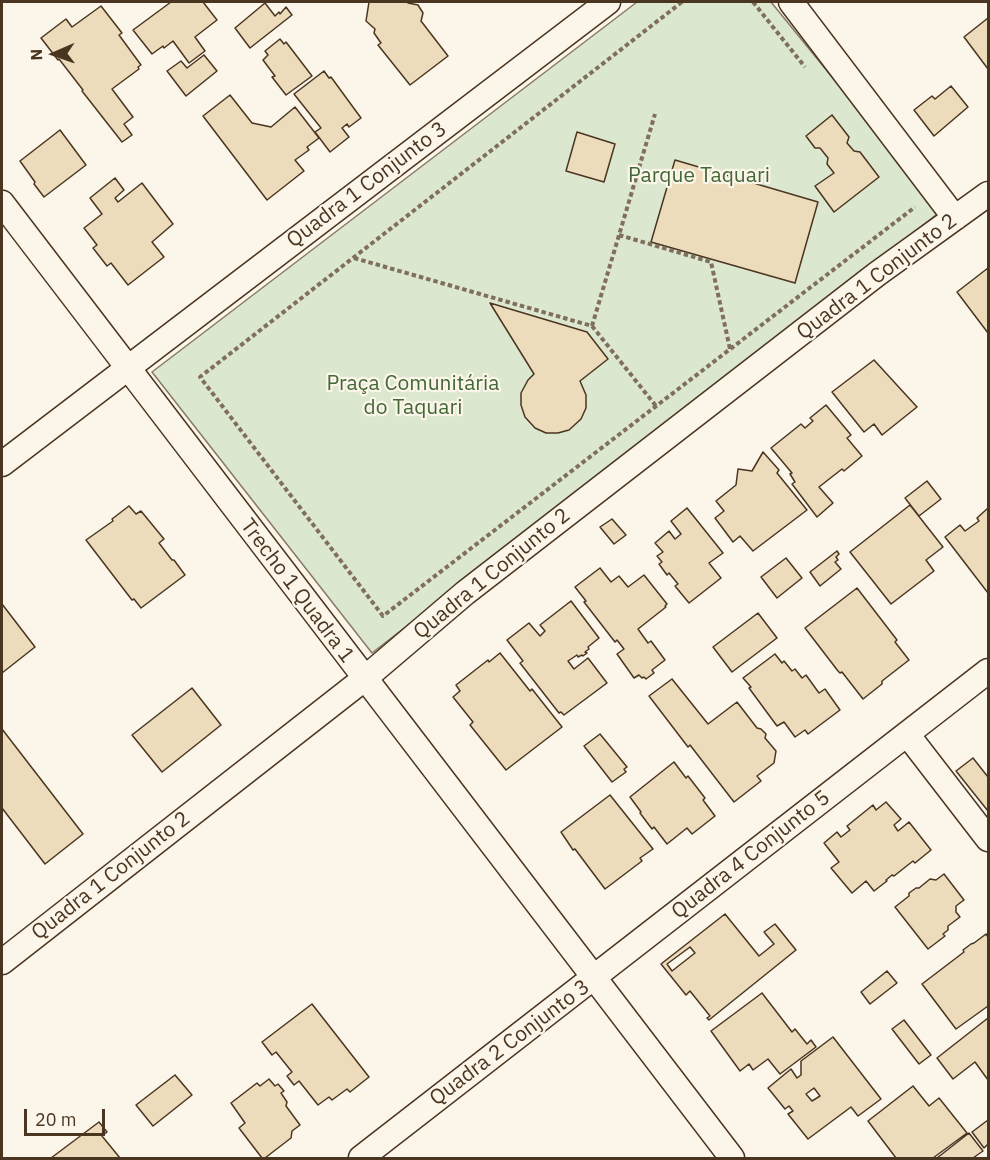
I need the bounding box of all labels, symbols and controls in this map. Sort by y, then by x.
north arrow [24,24,84,84]
text: N [26,48,46,61]
street label: Quadra 1 Conjunto 3 [282,117,452,253]
park label: Parque Taquari [628,163,770,189]
street label: Quadra 1 Conjunto 2 [792,209,962,345]
park label: Praça Comunitária do Taquari [326,371,500,421]
street label: Quadra 1 Conjunto 2 [409,503,575,645]
street label: Trecho 1 Quadra 1 [235,514,359,668]
street label: Quadra 4 Conjunto 5 [667,785,835,925]
street label: Quadra 1 Conjunto 2 [27,806,195,946]
street label: Quadra 2 Conjunto 3 [425,975,595,1111]
scale bar [27,1097,108,1135]
text: 20 m [35,1108,77,1131]

